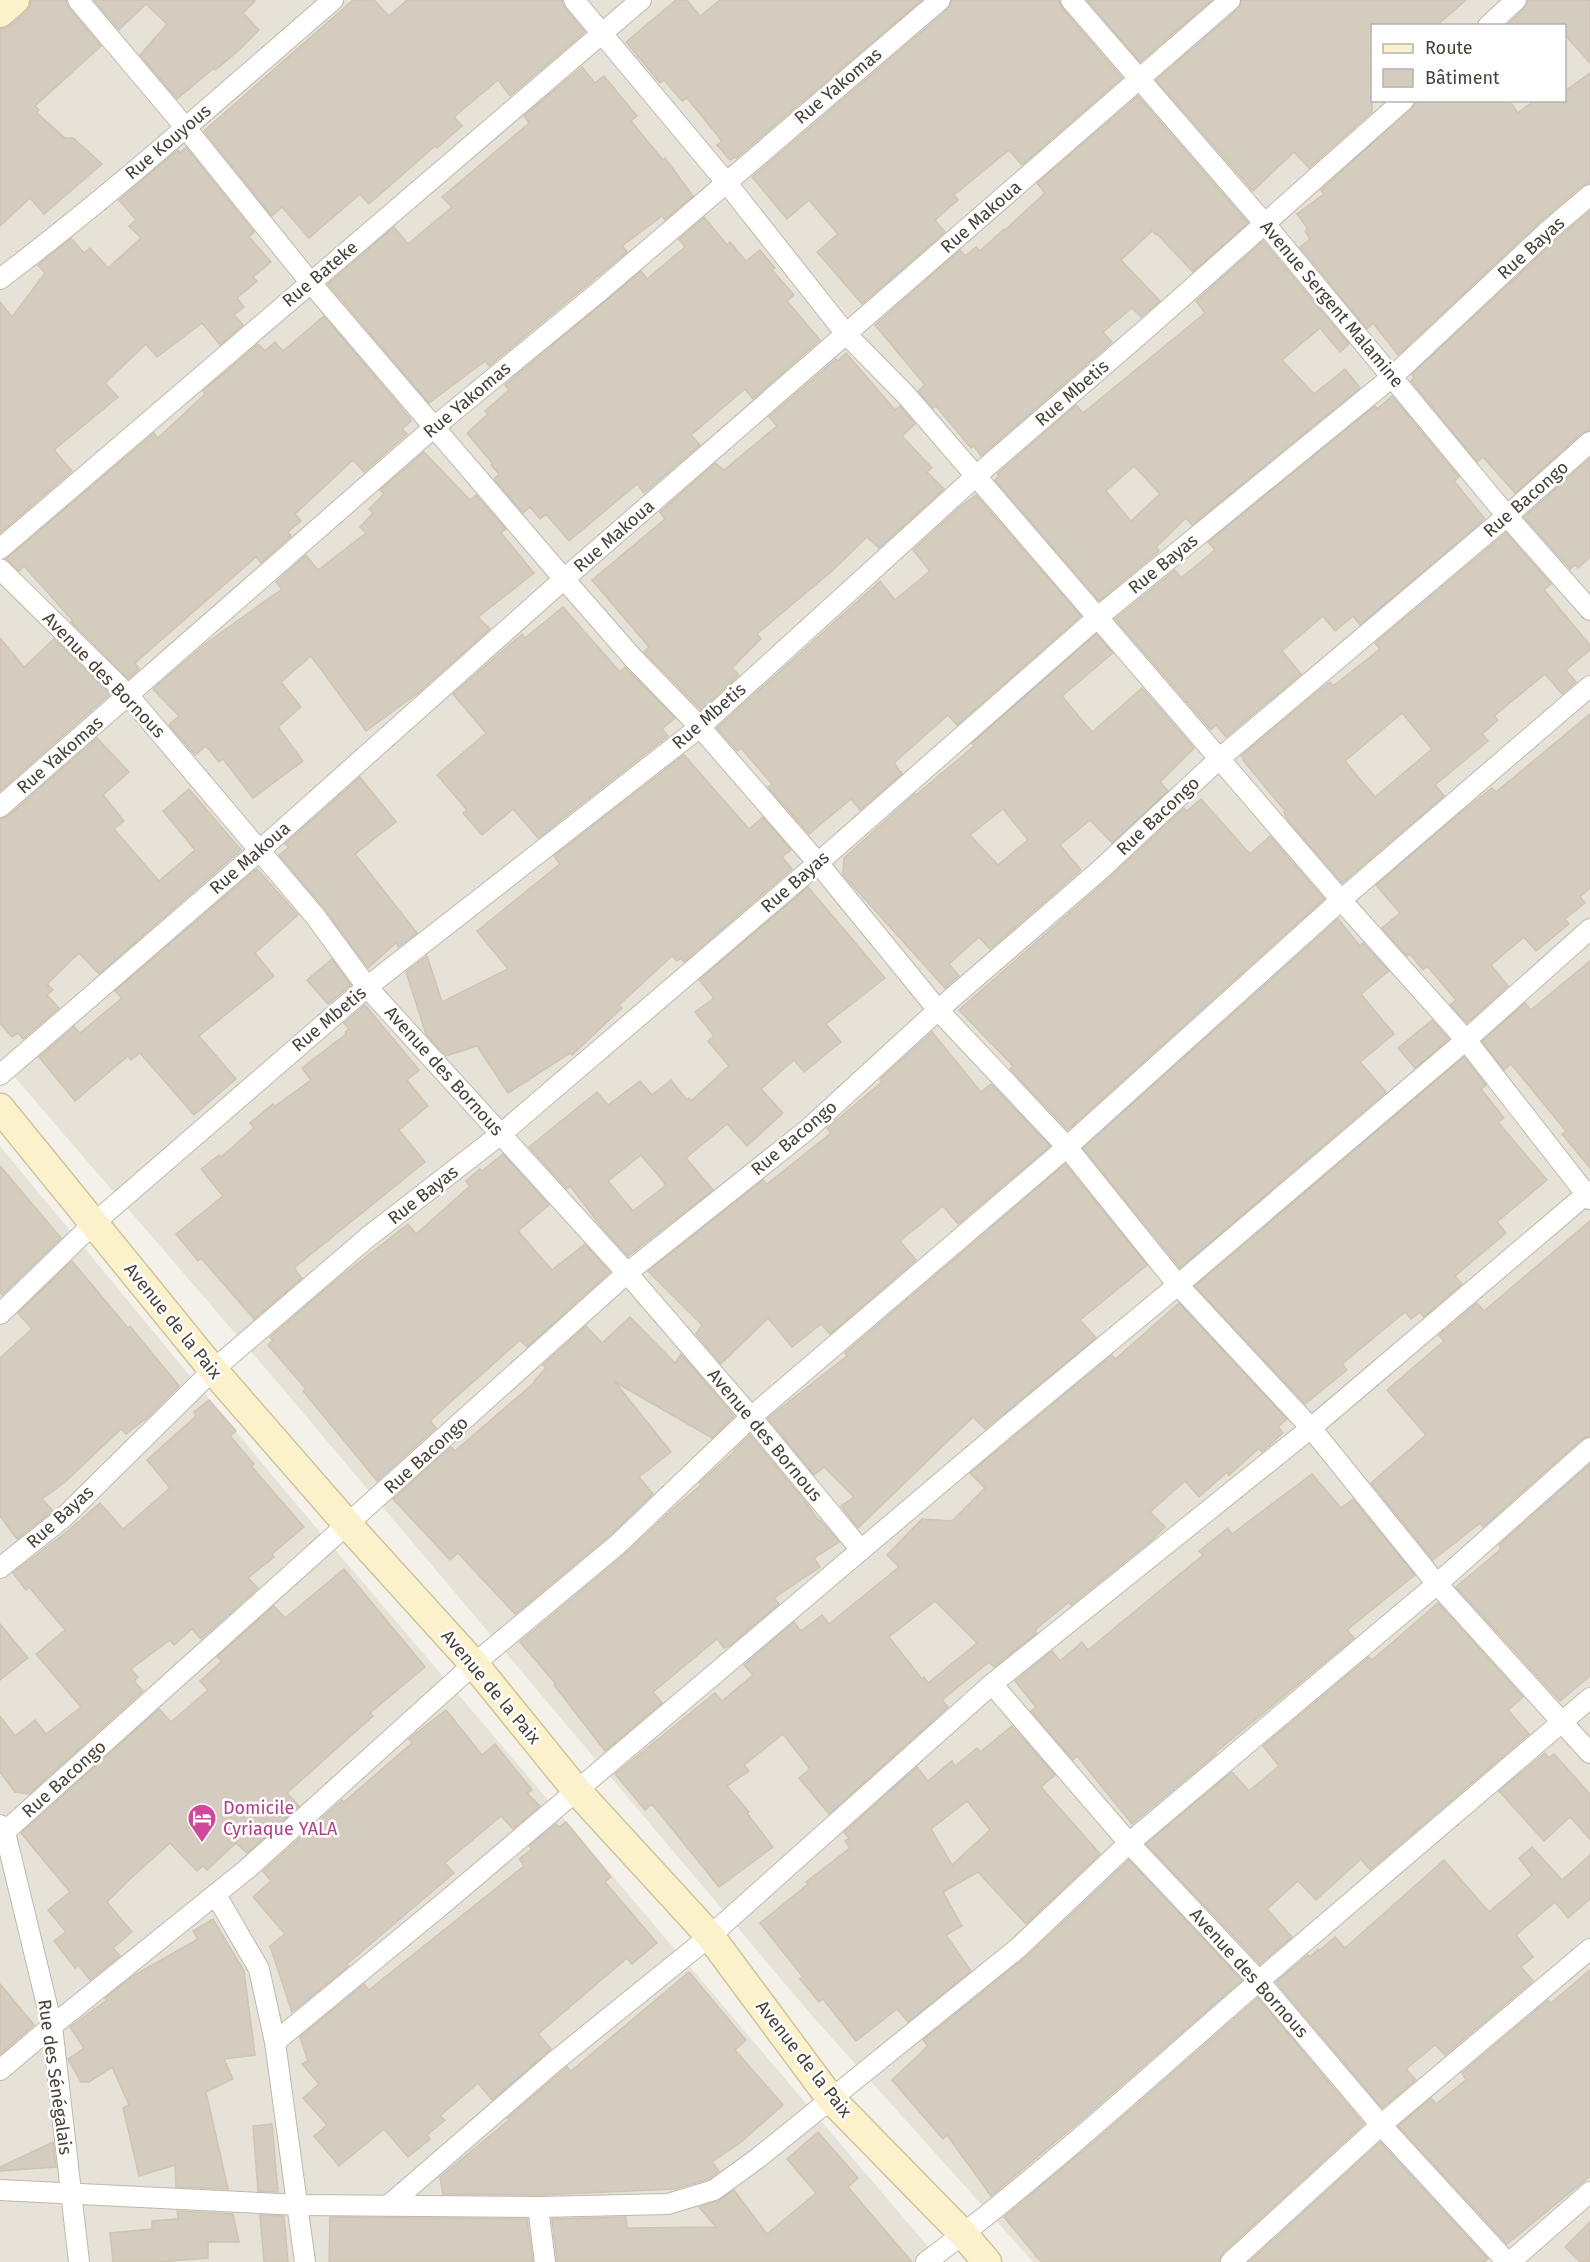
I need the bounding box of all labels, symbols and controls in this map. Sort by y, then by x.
legend [1371,24,1566,102]
text: Route [1425,37,1473,59]
street label: Rue Yakomas [790,43,886,129]
text: Bâtiment [1425,67,1500,89]
street label: Rue Kouyous [121,100,215,184]
street label: Rue Makoua [936,176,1026,258]
street label: Rue Bayas [1493,212,1569,284]
street label: Avenue Sergent Malamine [1256,216,1408,392]
street label: Rue Bateke [278,236,362,312]
street label: Rue Mbetis [1031,355,1113,431]
street label: Rue Yakomas [419,357,515,443]
street label: Rue Bacongo [1479,456,1573,542]
street label: Rue Makoua [569,495,659,577]
street label: Rue Bayas [1124,529,1202,599]
street label: Avenue des Bornous [38,607,170,743]
street label: Rue Mbetis [668,678,750,754]
street label: Rue Yakomas [12,712,108,798]
street label: Rue Bacongo [1112,772,1204,860]
street label: Rue Makoua [205,817,295,899]
street label: Rue Bayas [756,846,834,918]
street label: Rue Mbetis [287,982,371,1056]
street label: Avenue des Bornous [380,1002,508,1140]
street label: Rue Bacongo [746,1096,842,1180]
street label: Rue Bayas [384,1161,462,1229]
street label: Avenue de la Paix [120,1259,227,1384]
street label: Avenue des Bornous [703,1364,827,1506]
street label: Rue Bacongo [379,1412,473,1498]
street label: Rue Bayas [22,1481,98,1553]
street label: Avenue de la Paix [437,1625,545,1749]
street label: Rue Bacongo [17,1736,111,1822]
place label: Domicile Cyriaque YALA [223,1797,338,1840]
hotel icon: Domicile Cyriaque YALA [186,1802,218,1844]
street label: Avenue des Bornous [1185,1904,1313,2042]
street label: Avenue de la Paix [751,1996,857,2122]
street label: Rue des Sénégalais [33,1998,77,2156]

